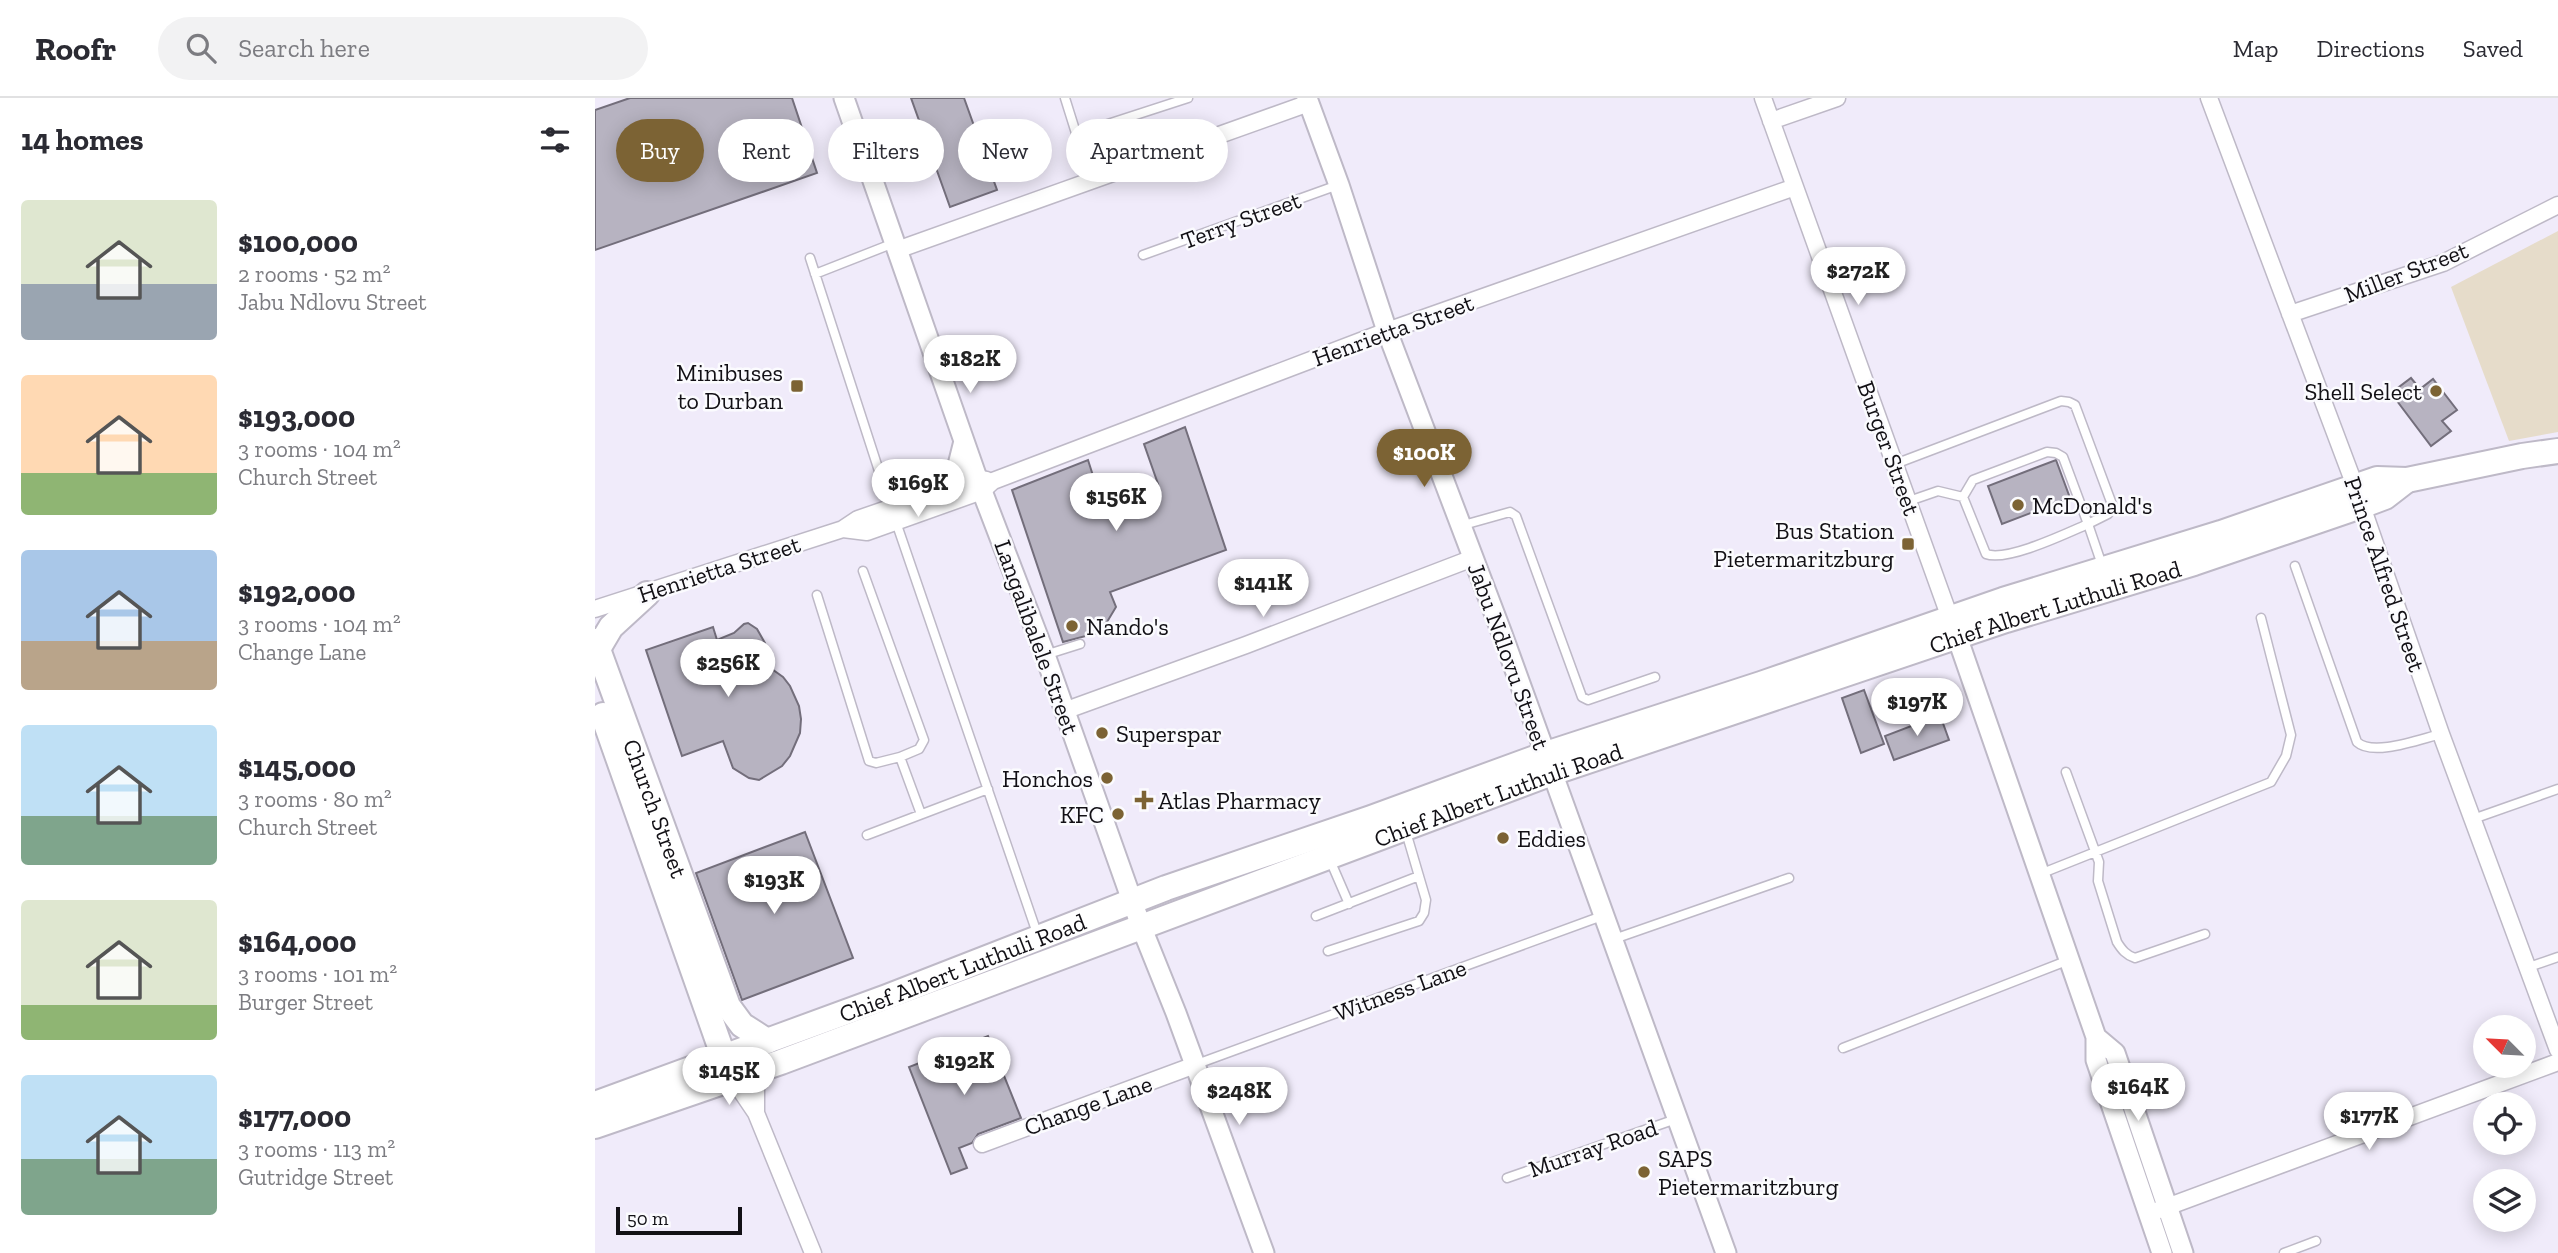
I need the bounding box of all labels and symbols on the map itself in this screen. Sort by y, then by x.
street label: Terry Street [1177,185,1305,255]
street label: Miller Street [2340,235,2472,309]
pin: $272K [1809,248,1907,307]
street label: Henrietta Street [1309,287,1477,372]
pin: $182K [921,336,1019,395]
place label: Minibuses to Durban [676,358,783,415]
street label: Burger Street [1851,377,1927,519]
place label: Shell Select [2305,377,2422,406]
marker: Minibuses to Durban [789,378,805,394]
marker: Shell Select [2428,383,2444,399]
pin: $100K [1375,430,1473,489]
pin: $169K [869,460,967,519]
street label: Prince Alfred Street [2338,473,2432,675]
pin: $156K [1067,474,1165,533]
place label: McDonald's [2032,491,2152,520]
marker: McDonald's [2010,497,2026,513]
place label: Bus Station Pietermaritzburg [1713,516,1894,573]
street label: Henrietta Street [634,529,804,609]
street label: Langalibalele Street [988,536,1086,738]
marker: Bus Station Pietermaritzburg [1900,536,1916,552]
street label: Chief Albert Luthuli Road [1925,553,2184,659]
street label: Jabu Ndlovu Street [1462,559,1556,753]
pin: $141K [1214,560,1312,619]
place label: Nando's [1086,612,1169,641]
marker: Nando's [1064,618,1080,634]
pin: $256K [679,640,777,699]
pin: $197K [1868,678,1966,738]
place label: Superspar [1116,719,1222,748]
marker: Superspar [1094,725,1110,741]
street label: Church Street [617,735,695,882]
street label: Chief Albert Luthuli Road [1370,736,1626,853]
place label: Honchos [1002,764,1093,793]
marker: Honchos [1099,770,1115,786]
place label: Atlas Pharmacy [1158,786,1321,815]
marker: Atlas Pharmacy [1136,792,1152,808]
place label: KFC [1060,800,1104,829]
marker: KFC [1110,806,1126,822]
place label: Eddies [1517,824,1586,853]
marker: Eddies [1495,830,1511,846]
pin: $193K [725,856,823,916]
street label: Chief Albert Luthuli Road [835,906,1090,1028]
street label: Witness Lane [1330,953,1470,1027]
north arrow [2473,1015,2536,1078]
pin: $192K [915,1038,1013,1097]
pin: $145K [680,1048,778,1107]
pin: $164K [2089,1063,2187,1123]
street label: Change Lane [1020,1068,1156,1142]
pin: $248K [1190,1068,1288,1127]
pin: $177K [2320,1093,2418,1152]
street label: Murray Road [1525,1112,1661,1184]
place label: SAPS Pietermaritzburg [1658,1144,1839,1201]
marker: SAPS Pietermaritzburg [1636,1164,1652,1180]
scale bar [616,1204,742,1236]

